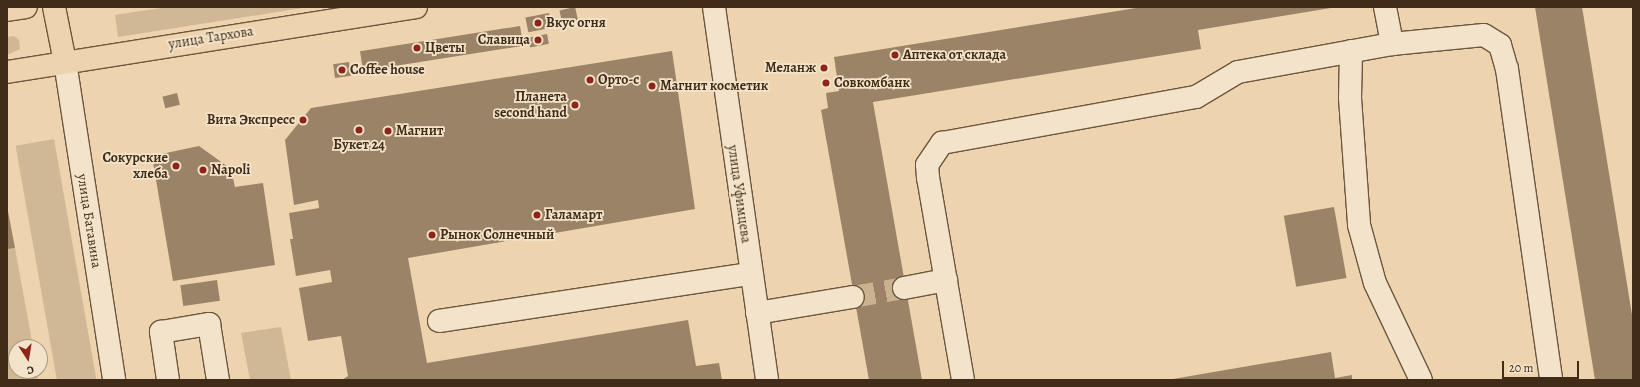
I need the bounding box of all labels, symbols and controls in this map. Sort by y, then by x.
place label: Вкус огня [546,15,606,31]
marker: Вкус огня [533,18,543,28]
street label: улица Тархова [167,23,255,53]
place label: Славица [478,32,530,48]
marker: Славица [533,35,543,45]
place label: Цветы [425,40,465,56]
marker: Цветы [412,43,422,53]
place label: Аптека от склада [903,47,1006,63]
marker: Аптека от склада [890,50,900,60]
place label: Меланж [765,60,816,76]
place label: Coffee house [350,62,425,78]
marker: Меланж [819,63,829,73]
marker: Coffee house [337,65,347,75]
place label: Орто-с [598,72,639,88]
marker: Орто-с [585,75,595,85]
place label: Совкомбанк [834,75,910,91]
place label: Магнит косметик [660,78,768,94]
marker: Совкомбанк [821,78,831,88]
marker: Магнит косметик [647,81,657,91]
place label: Планета second hand [494,89,567,122]
marker: Планета second hand [570,100,580,110]
place label: Вита Экспресс [207,112,295,128]
marker: Вита Экспресс [298,115,308,125]
place label: Магнит [396,123,443,139]
marker: Букет 24 [354,125,364,135]
marker: Магнит [383,126,393,136]
place label: Букет 24 [333,137,385,153]
street label: улица Уфимцева [724,144,754,244]
place label: Сокурские хлеба [102,150,168,182]
marker: Сокурские хлеба [171,161,181,171]
place label: Napoli [211,162,250,178]
marker: Napoli [198,165,208,175]
street label: улица Батавина [73,173,105,269]
place label: Галамарт [545,207,602,223]
marker: Галамарт [532,210,542,220]
place label: Рынок Солнечный [440,227,554,243]
marker: Рынок Солнечный [427,230,437,240]
north arrow [8,339,48,379]
scale bar [1504,353,1581,379]
text: 20 m [1509,360,1533,376]
text: С [26,362,35,378]

